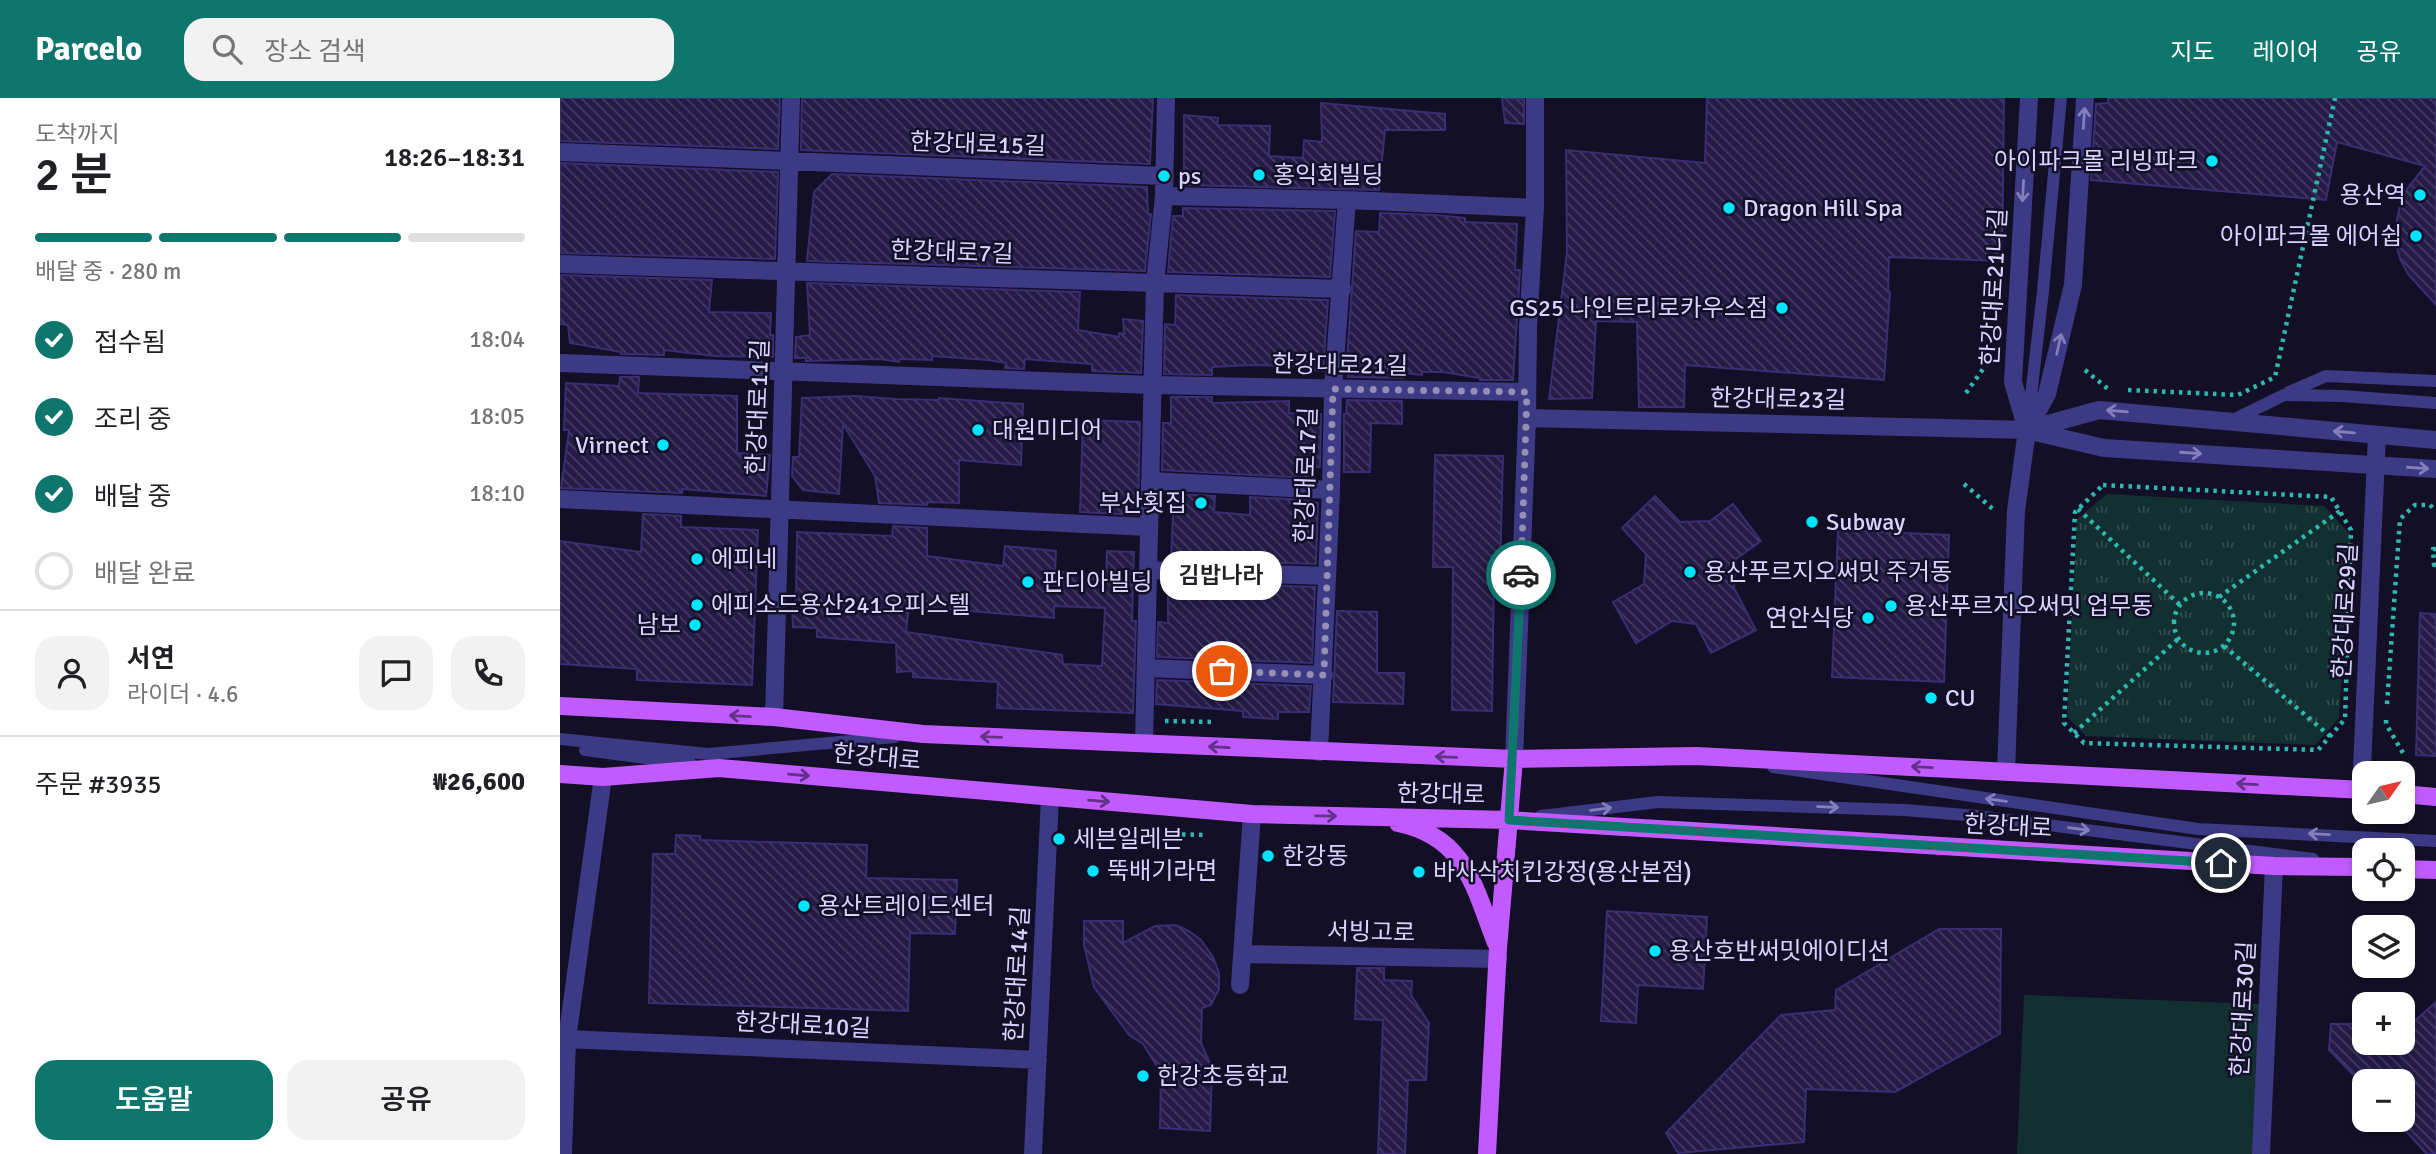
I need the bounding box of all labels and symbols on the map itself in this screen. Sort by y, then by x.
one-way arrow [2078,107,2091,130]
street label: 한강대로15길 [909,127,1047,161]
place label: 아이파크몰 리빙파크 [1994,146,2198,176]
marker: 아이파크몰 리빙파크 [2204,153,2220,169]
place label: 홍익회빌딩 [1273,160,1383,190]
place label: ps [1178,161,1201,191]
marker: 홍익회빌딩 [1251,167,1267,183]
marker: ps [1156,168,1172,184]
one-way arrow [2017,179,2030,202]
place label: 용산역 [2340,180,2406,210]
marker: 용산역 [2412,187,2428,203]
place label: Dragon Hill Spa [1743,193,1903,223]
marker: Dragon Hill Spa [1721,200,1737,216]
street label: 한강대로21나길 [1975,207,2013,367]
place label: 아이파크몰 에어쉽 [2220,221,2402,251]
marker: 아이파크몰 에어쉽 [2408,228,2424,244]
street label: 한강대로7길 [890,235,1014,269]
place label: GS25 나인트리로카우스점 [1509,293,1768,323]
marker: GS25 나인트리로카우스점 [1774,300,1790,316]
one-way arrow [2053,333,2067,356]
street label: 한강대로11길 [741,338,775,476]
street label: 한강대로21길 [1272,349,1408,381]
street label: 한강대로23길 [1710,383,1846,415]
one-way arrow [2106,404,2129,417]
street label: 한강대로17길 [1289,406,1323,544]
place label: 대원미디어 [992,415,1102,445]
marker: 대원미디어 [970,422,986,438]
one-way arrow [2333,425,2355,438]
place label: Virnect [575,430,649,460]
marker: Virnect [655,437,671,453]
one-way arrow [2179,447,2202,460]
one-way arrow [2406,462,2429,475]
place label: 부산횟집 [1099,488,1187,518]
marker: 부산횟집 [1193,495,1209,511]
place label: Subway [1826,507,1905,537]
marker: Subway [1804,514,1820,530]
courier [1486,540,1556,610]
street label: 한강대로29길 [2326,542,2364,680]
place label: 에피네 [711,544,777,574]
marker: 에피네 [689,551,705,567]
callout: 김밥나라 [1161,552,1283,601]
place label: 용산푸르지오써밋 주거동 [1704,557,1952,587]
marker: 용산푸르지오써밋 주거동 [1682,564,1698,580]
place label: 판디아빌딩 [1042,567,1152,597]
marker: 판디아빌딩 [1020,574,1036,590]
place label: 에피소드용산241오피스텔 [711,590,971,620]
place label: 용산푸르지오써밋 업무동 [1905,591,2153,621]
marker: 에피소드용산241오피스텔 [689,597,705,613]
marker: 용산푸르지오써밋 업무동 [1883,598,1899,614]
place label: 연안식당 [1766,603,1854,633]
place label: 남보 [637,610,681,640]
marker: 연안식당 [1860,610,1876,626]
marker: 남보 [687,617,703,633]
pin [1192,641,1252,701]
place label: CU [1945,683,1976,713]
marker: CU [1923,690,1939,706]
one-way arrow [729,709,752,722]
one-way arrow [980,730,1003,743]
street label: 한강대로 [832,738,922,776]
one-way arrow [1207,740,1230,753]
one-way arrow [1435,750,1458,763]
one-way arrow [1911,760,1934,773]
north arrow [2352,761,2415,824]
one-way arrow [787,769,810,782]
one-way arrow [2236,777,2259,790]
street label: 한강대로 [1397,778,1485,810]
one-way arrow [1985,793,2008,806]
one-way arrow [1087,795,1110,808]
one-way arrow [1817,801,1840,814]
one-way arrow [1589,802,1612,815]
one-way arrow [1314,809,1337,822]
street label: 한강대로 [1963,809,2053,843]
one-way arrow [2067,822,2090,835]
place label: 세븐일레븐 [1073,824,1183,854]
one-way arrow [2308,827,2331,840]
marker: 세븐일레븐 [1051,831,1067,847]
pin [2191,833,2251,893]
place label: 한강동 [1282,841,1348,871]
marker: 한강동 [1260,848,1276,864]
place label: 뚝배기라면 [1107,856,1217,886]
place label: 바사삭치킨강정(용산본점) [1433,857,1692,887]
marker: 뚝배기라면 [1085,863,1101,879]
marker: 바사삭치킨강정(용산본점) [1411,864,1427,880]
place label: 용산트레이드센터 [818,891,995,921]
marker: 용산트레이드센터 [796,898,812,914]
street label: 한강대로14길 [998,905,1036,1043]
street label: 서빙고로 [1327,916,1415,948]
place label: 용산호반써밋에이디션 [1669,936,1890,966]
street label: 한강대로30길 [2224,940,2262,1078]
marker: 용산호반써밋에이디션 [1647,943,1663,959]
street label: 한강대로10길 [734,1006,872,1044]
place label: 한강초등학교 [1157,1061,1289,1091]
marker: 한강초등학교 [1135,1068,1151,1084]

